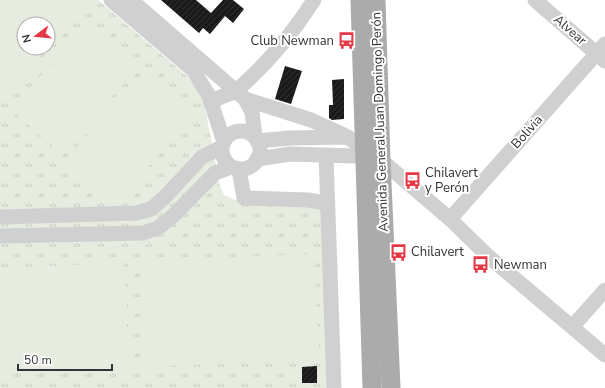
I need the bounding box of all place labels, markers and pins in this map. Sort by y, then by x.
bus stop icon: Club Newman [337,31,357,51]
place label: Club Newman [250,32,334,50]
place label: Chilavert y Perón [425,164,478,197]
bus stop icon: Chilavert y Perón [402,170,422,190]
bus stop icon: Chilavert [388,242,408,262]
place label: Chilavert [411,243,464,261]
bus stop icon: Newman [471,255,491,275]
place label: Newman [494,256,547,274]

